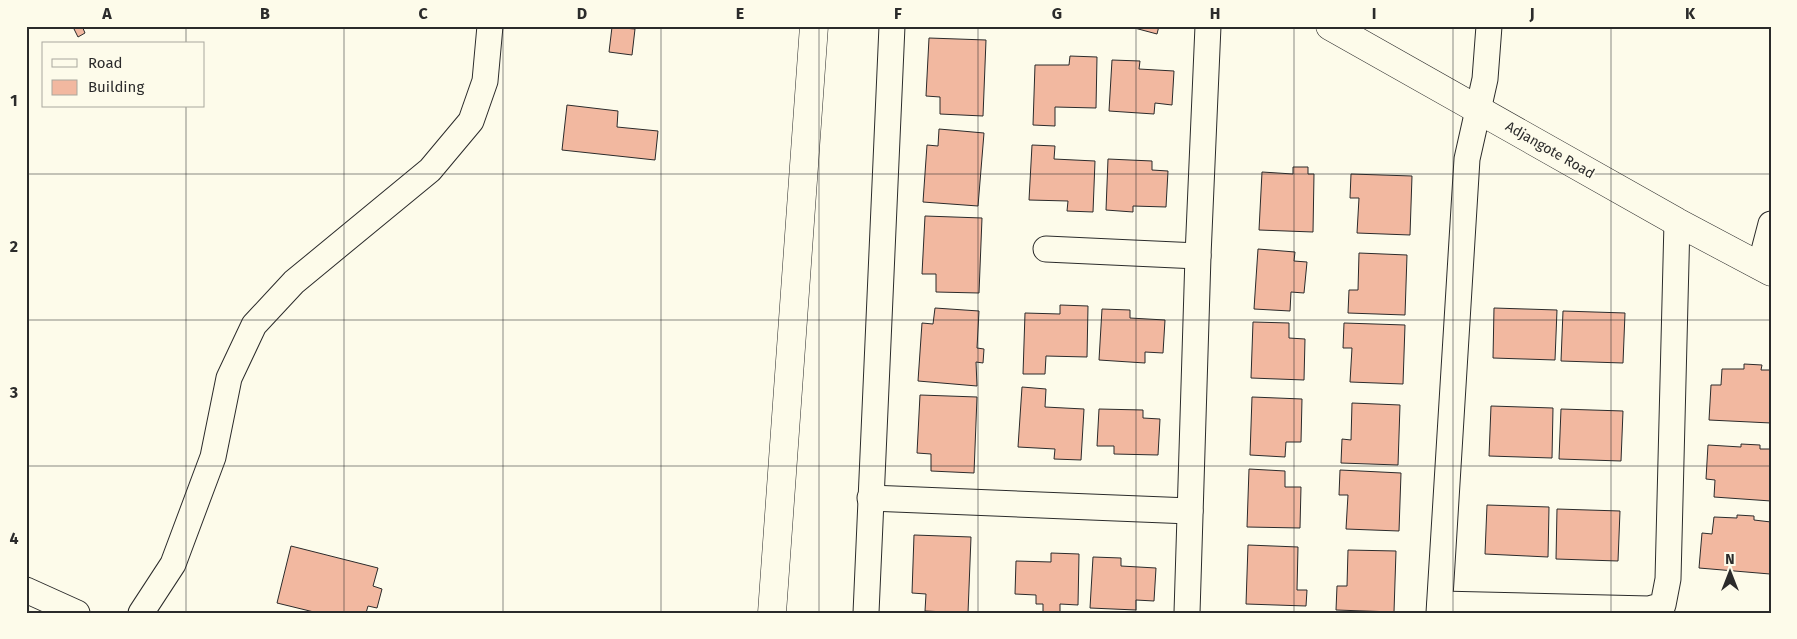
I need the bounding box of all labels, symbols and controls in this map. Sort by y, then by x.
text: A [101,4,112,23]
text: B [260,4,270,23]
text: C [418,4,428,23]
text: D [577,4,587,23]
text: E [736,4,744,23]
text: F [894,4,902,23]
text: G [1052,4,1062,23]
text: H [1210,4,1220,23]
text: I [1372,4,1376,23]
text: J [1528,4,1535,23]
text: K [1685,4,1696,23]
legend [42,42,205,108]
text: Road [88,54,123,72]
text: Building [88,78,144,96]
text: 1 [10,91,18,110]
street label: Adjangote Road [1503,118,1597,182]
text: 2 [10,237,18,256]
text: 3 [9,383,18,402]
text: 4 [9,529,19,548]
north arrow [1704,546,1754,596]
text: N [1725,551,1735,568]

